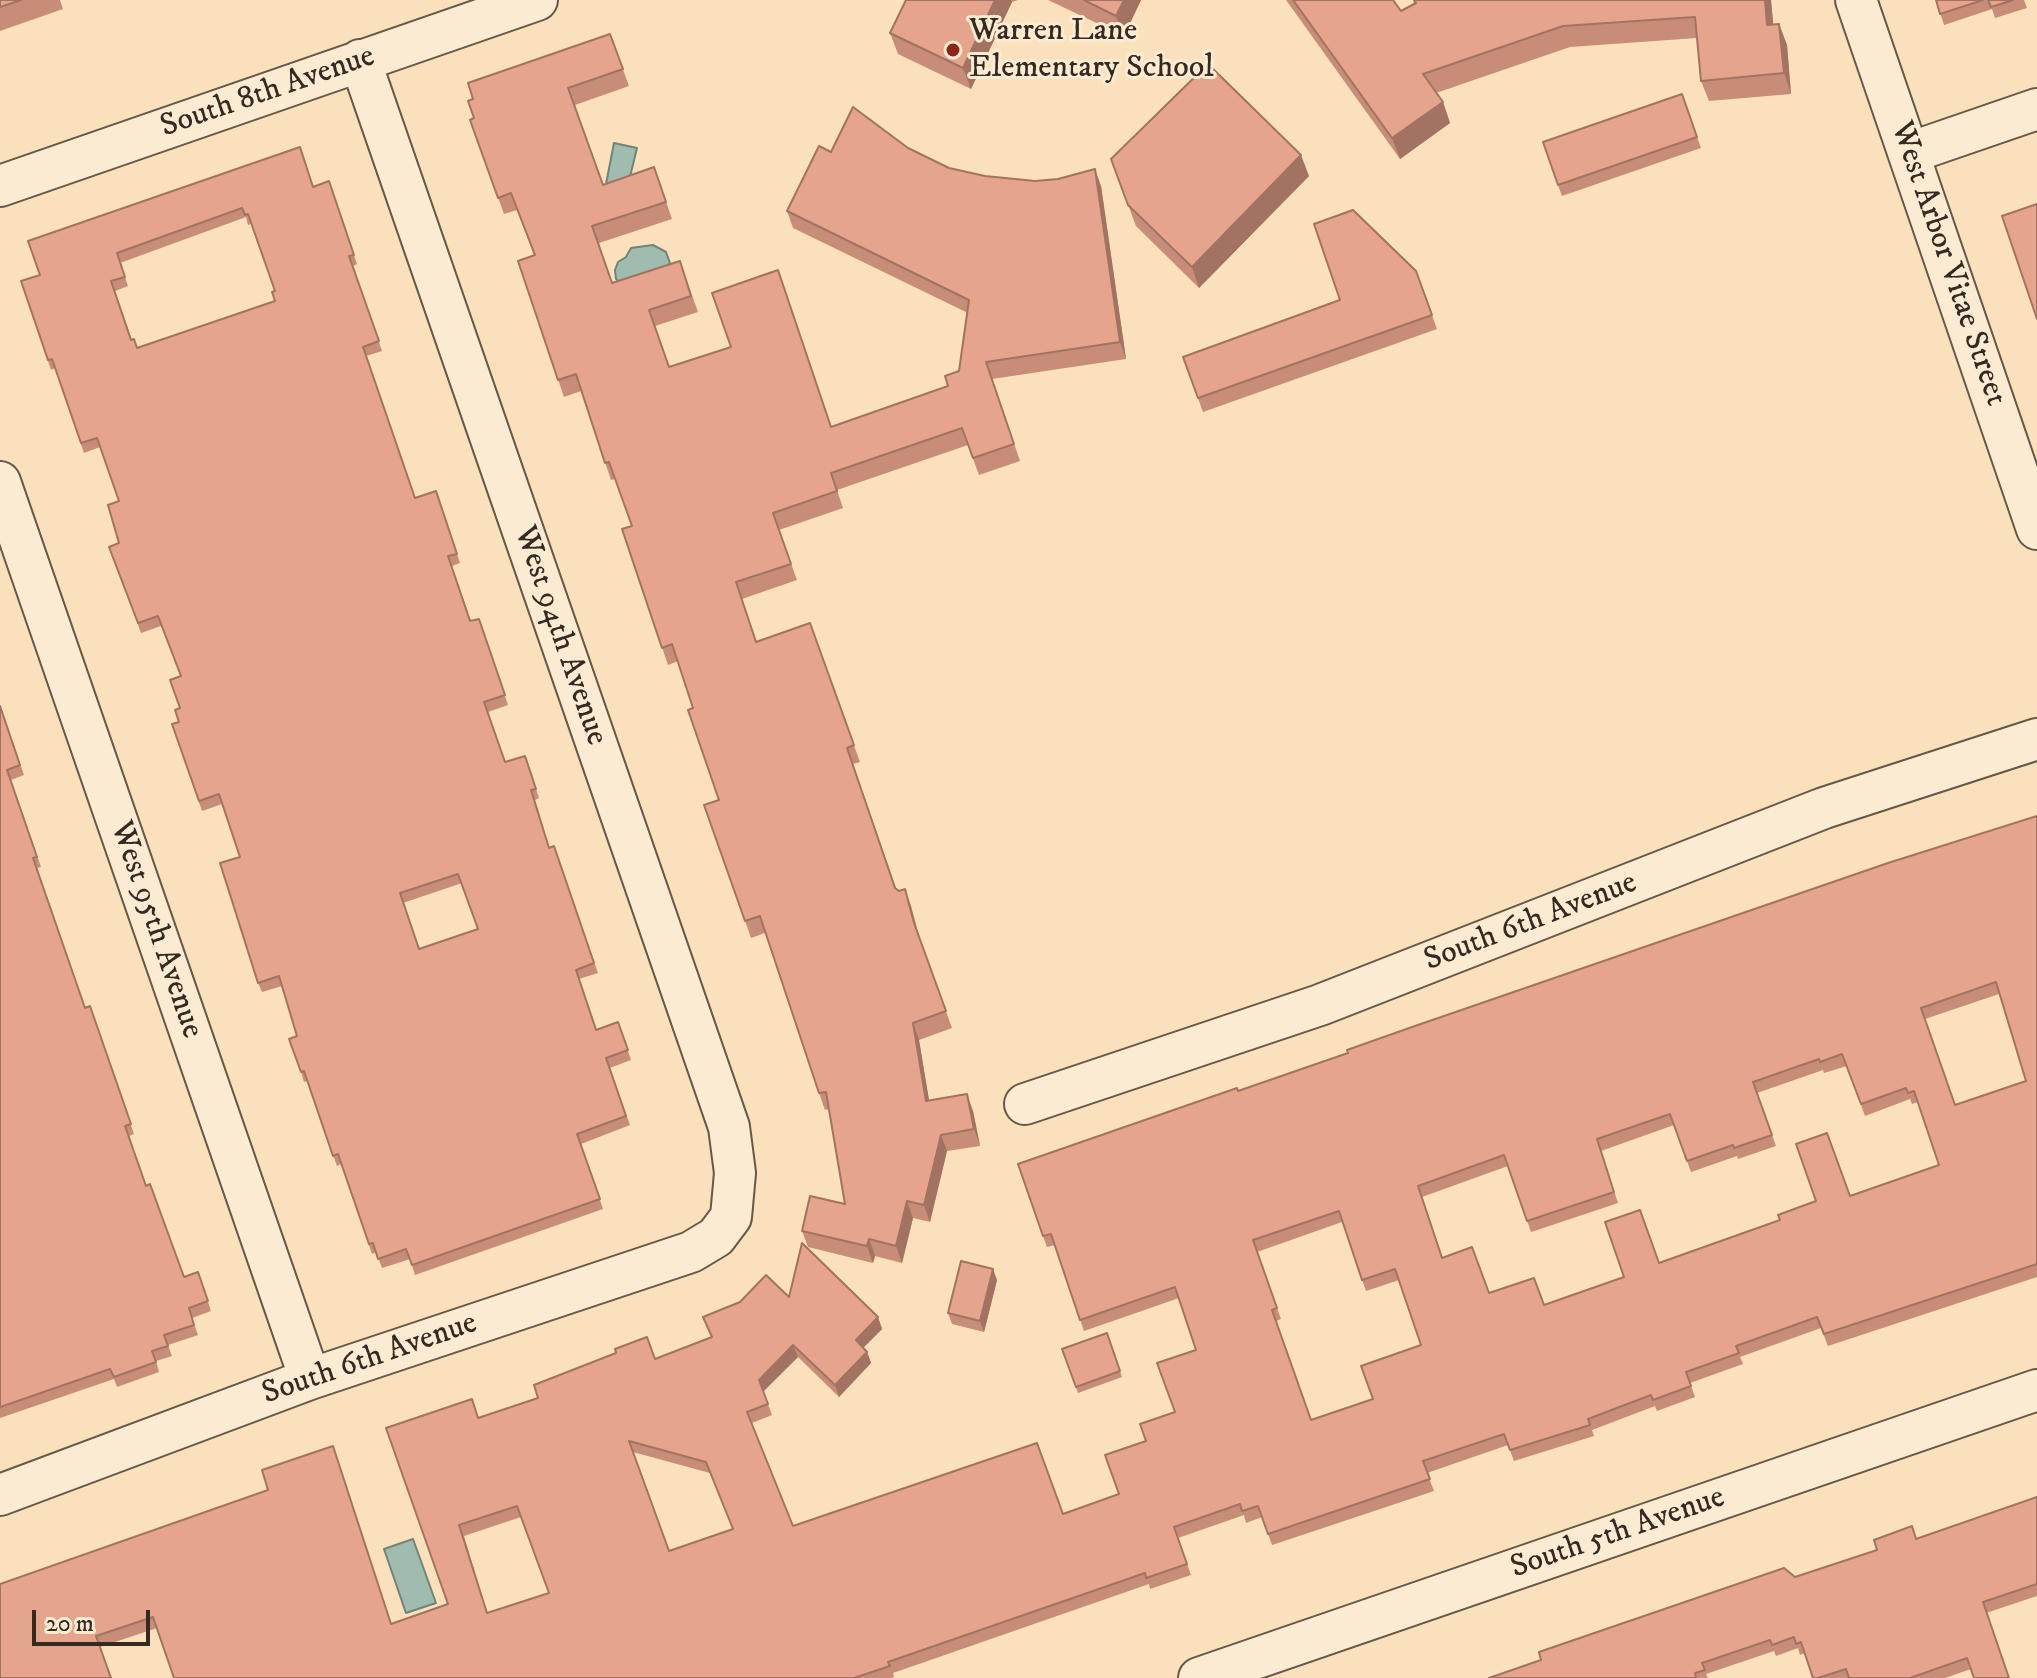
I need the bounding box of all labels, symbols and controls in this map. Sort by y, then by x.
place label: Warren Lane Elementary School [969,13,1214,88]
street label: South 8th Avenue [156,38,380,148]
marker: Warren Lane Elementary School [944,41,962,59]
street label: West Arbor Vitae Street [1880,117,2014,411]
street label: West 94th Avenue [504,521,614,751]
street label: West 95th Avenue [100,816,210,1044]
street label: South 6th Avenue [1419,865,1643,981]
street label: South 6th Avenue [258,1305,482,1415]
street label: South 5th Avenue [1506,1479,1730,1589]
scale bar [36,1594,154,1644]
text: 20 m [46,1609,94,1639]

